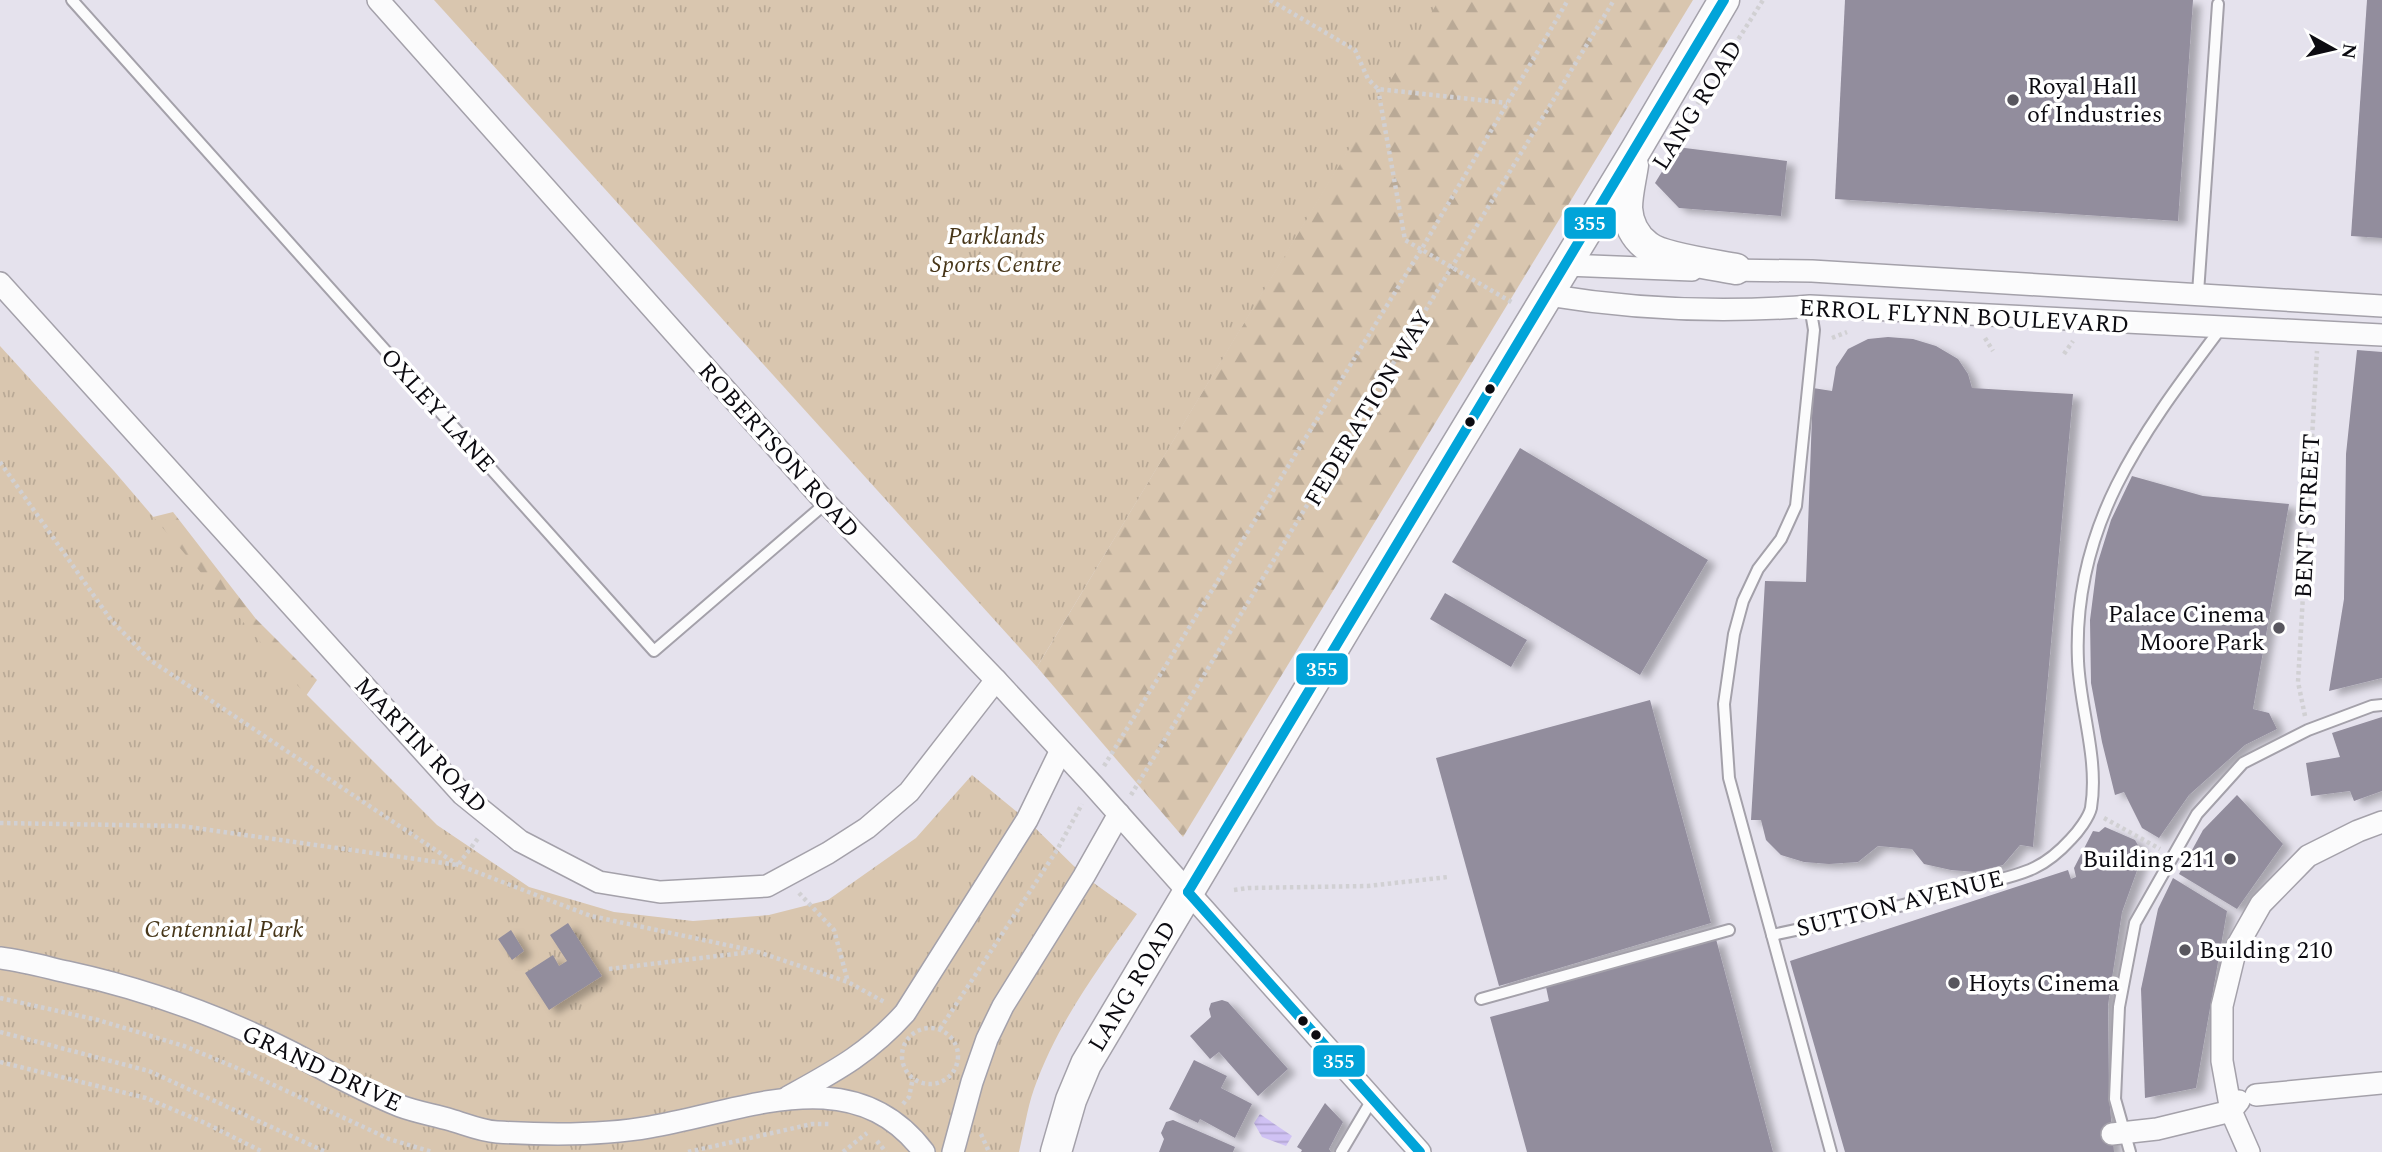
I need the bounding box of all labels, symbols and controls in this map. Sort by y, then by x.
north arrow [2298,14,2368,84]
street label: LANG ROAD [1644,33,1752,178]
text: N [2333,41,2364,61]
place label: Royal Hall of Industries [2027,69,2162,133]
marker: Royal Hall of Industries [2005,92,2021,108]
line badge: 355 [1563,206,1617,240]
text: 355 [1574,210,1606,239]
park label: Parklands Sports Centre [930,219,1062,283]
street label: ERROL FLYNN BOULEVARD [1798,290,2130,344]
street label: FEDERATION WAY [1296,303,1442,514]
street label: OXLEY LANE [371,340,503,481]
street label: ROBERTSON ROAD [689,354,868,547]
unlabelled marker [1483,382,1497,396]
unlabelled marker [1463,415,1477,429]
street label: BENT STREET [2286,433,2330,599]
place label: Palace Cinema Moore Park [2108,597,2265,661]
marker: Palace Cinema Moore Park [2271,620,2287,636]
line badge: 355 [1295,652,1349,686]
text: 355 [1306,656,1338,685]
street label: MARTIN ROAD [345,669,495,822]
place label: Building 211 [2082,842,2216,878]
marker: Building 211 [2222,851,2238,867]
street label: SUTTON AVENUE [1793,861,2008,947]
park label: Centennial Park [144,912,304,948]
street label: LANG ROAD [1079,914,1186,1059]
place label: Building 210 [2199,933,2333,969]
marker: Building 210 [2177,942,2193,958]
place label: Hoyts Cinema [1968,966,2120,1002]
marker: Hoyts Cinema [1946,975,1962,991]
unlabelled marker [1296,1014,1310,1028]
street label: GRAND DRIVE [236,1016,408,1122]
unlabelled marker [1309,1028,1323,1042]
line badge: 355 [1312,1044,1366,1078]
text: 355 [1323,1048,1355,1077]

